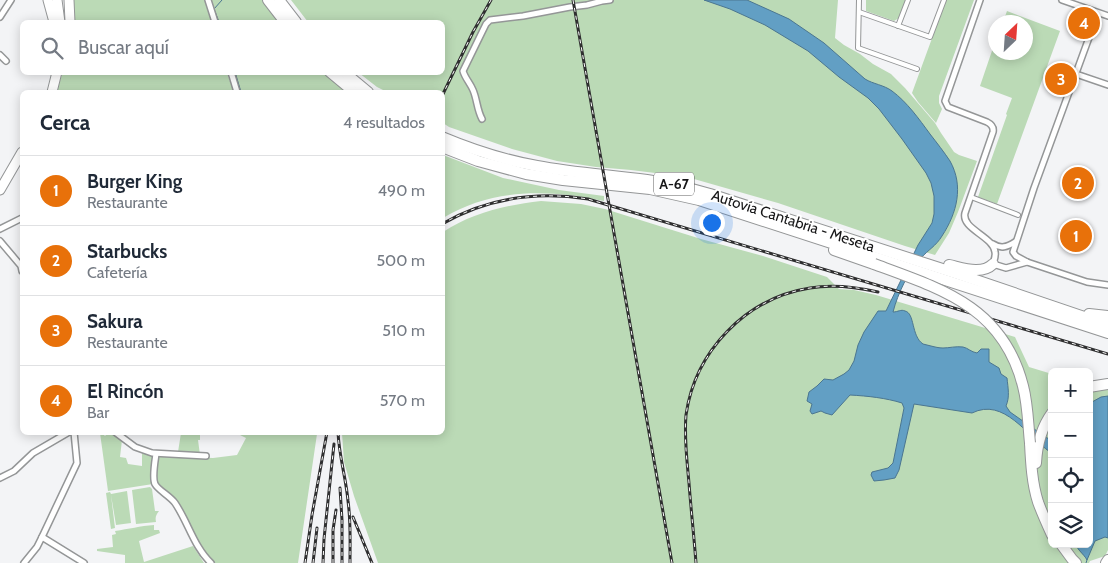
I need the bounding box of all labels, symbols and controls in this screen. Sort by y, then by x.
pin: 4 [1068,4,1100,42]
north arrow [988,15,1033,60]
search box [20,20,445,75]
icon: search [38,34,66,62]
text: Buscar aquí [78,36,169,59]
pin: 3 [1045,60,1077,98]
text: Cerca [40,110,90,135]
text: 4 resultados [343,113,425,132]
pin: 2 [1062,164,1094,202]
text: Burger King [87,170,182,193]
road number: A-67 [654,172,694,195]
text: 1 [53,181,59,200]
text: 490 m [378,181,425,200]
street label: Autovía Cantabria - Meseta [709,186,878,256]
text: Restaurante [87,193,168,212]
your location [699,210,725,236]
pin: 1 [1060,217,1092,255]
text: Starbucks [87,240,167,263]
text: 2 [52,251,60,270]
text: 500 m [376,251,425,270]
text: Cafetería [87,263,147,282]
text: Sakura [87,310,143,333]
text: 3 [52,321,60,340]
text: 510 m [382,321,425,340]
text: Restaurante [87,333,168,352]
map controls [1048,368,1093,548]
button: + [1048,368,1093,413]
text: El Rincón [87,380,164,403]
text: 4 [51,391,61,410]
text: 570 m [380,391,425,410]
text: Bar [87,403,109,422]
button: − [1048,413,1093,458]
button: locate [1048,458,1093,503]
button: layers [1048,503,1093,548]

